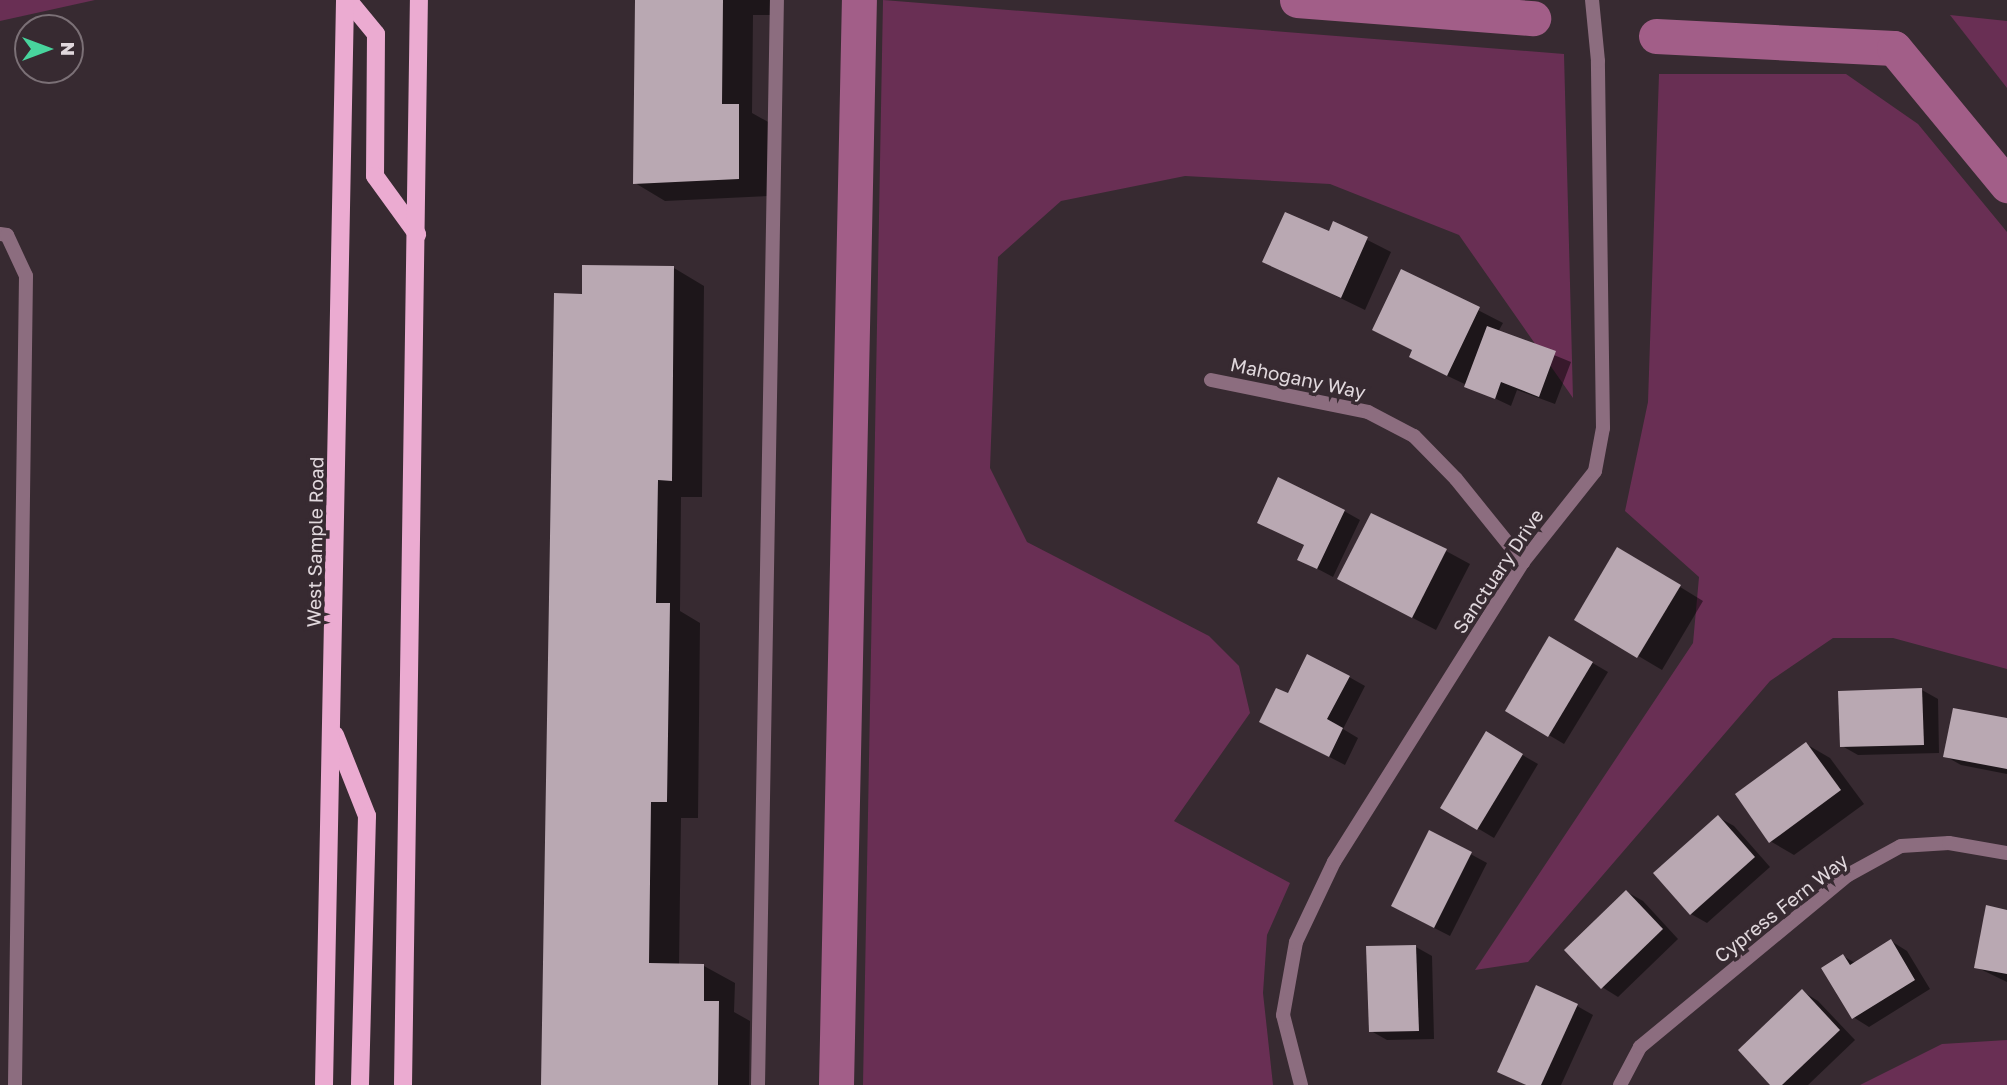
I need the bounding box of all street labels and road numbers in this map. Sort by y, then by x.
street label: Mahogany Way [1228,353,1368,403]
street label: West Sample Road [302,457,328,627]
street label: Sanctuary Drive [1448,504,1548,638]
street label: Cypress Fern Way [1710,849,1852,967]

